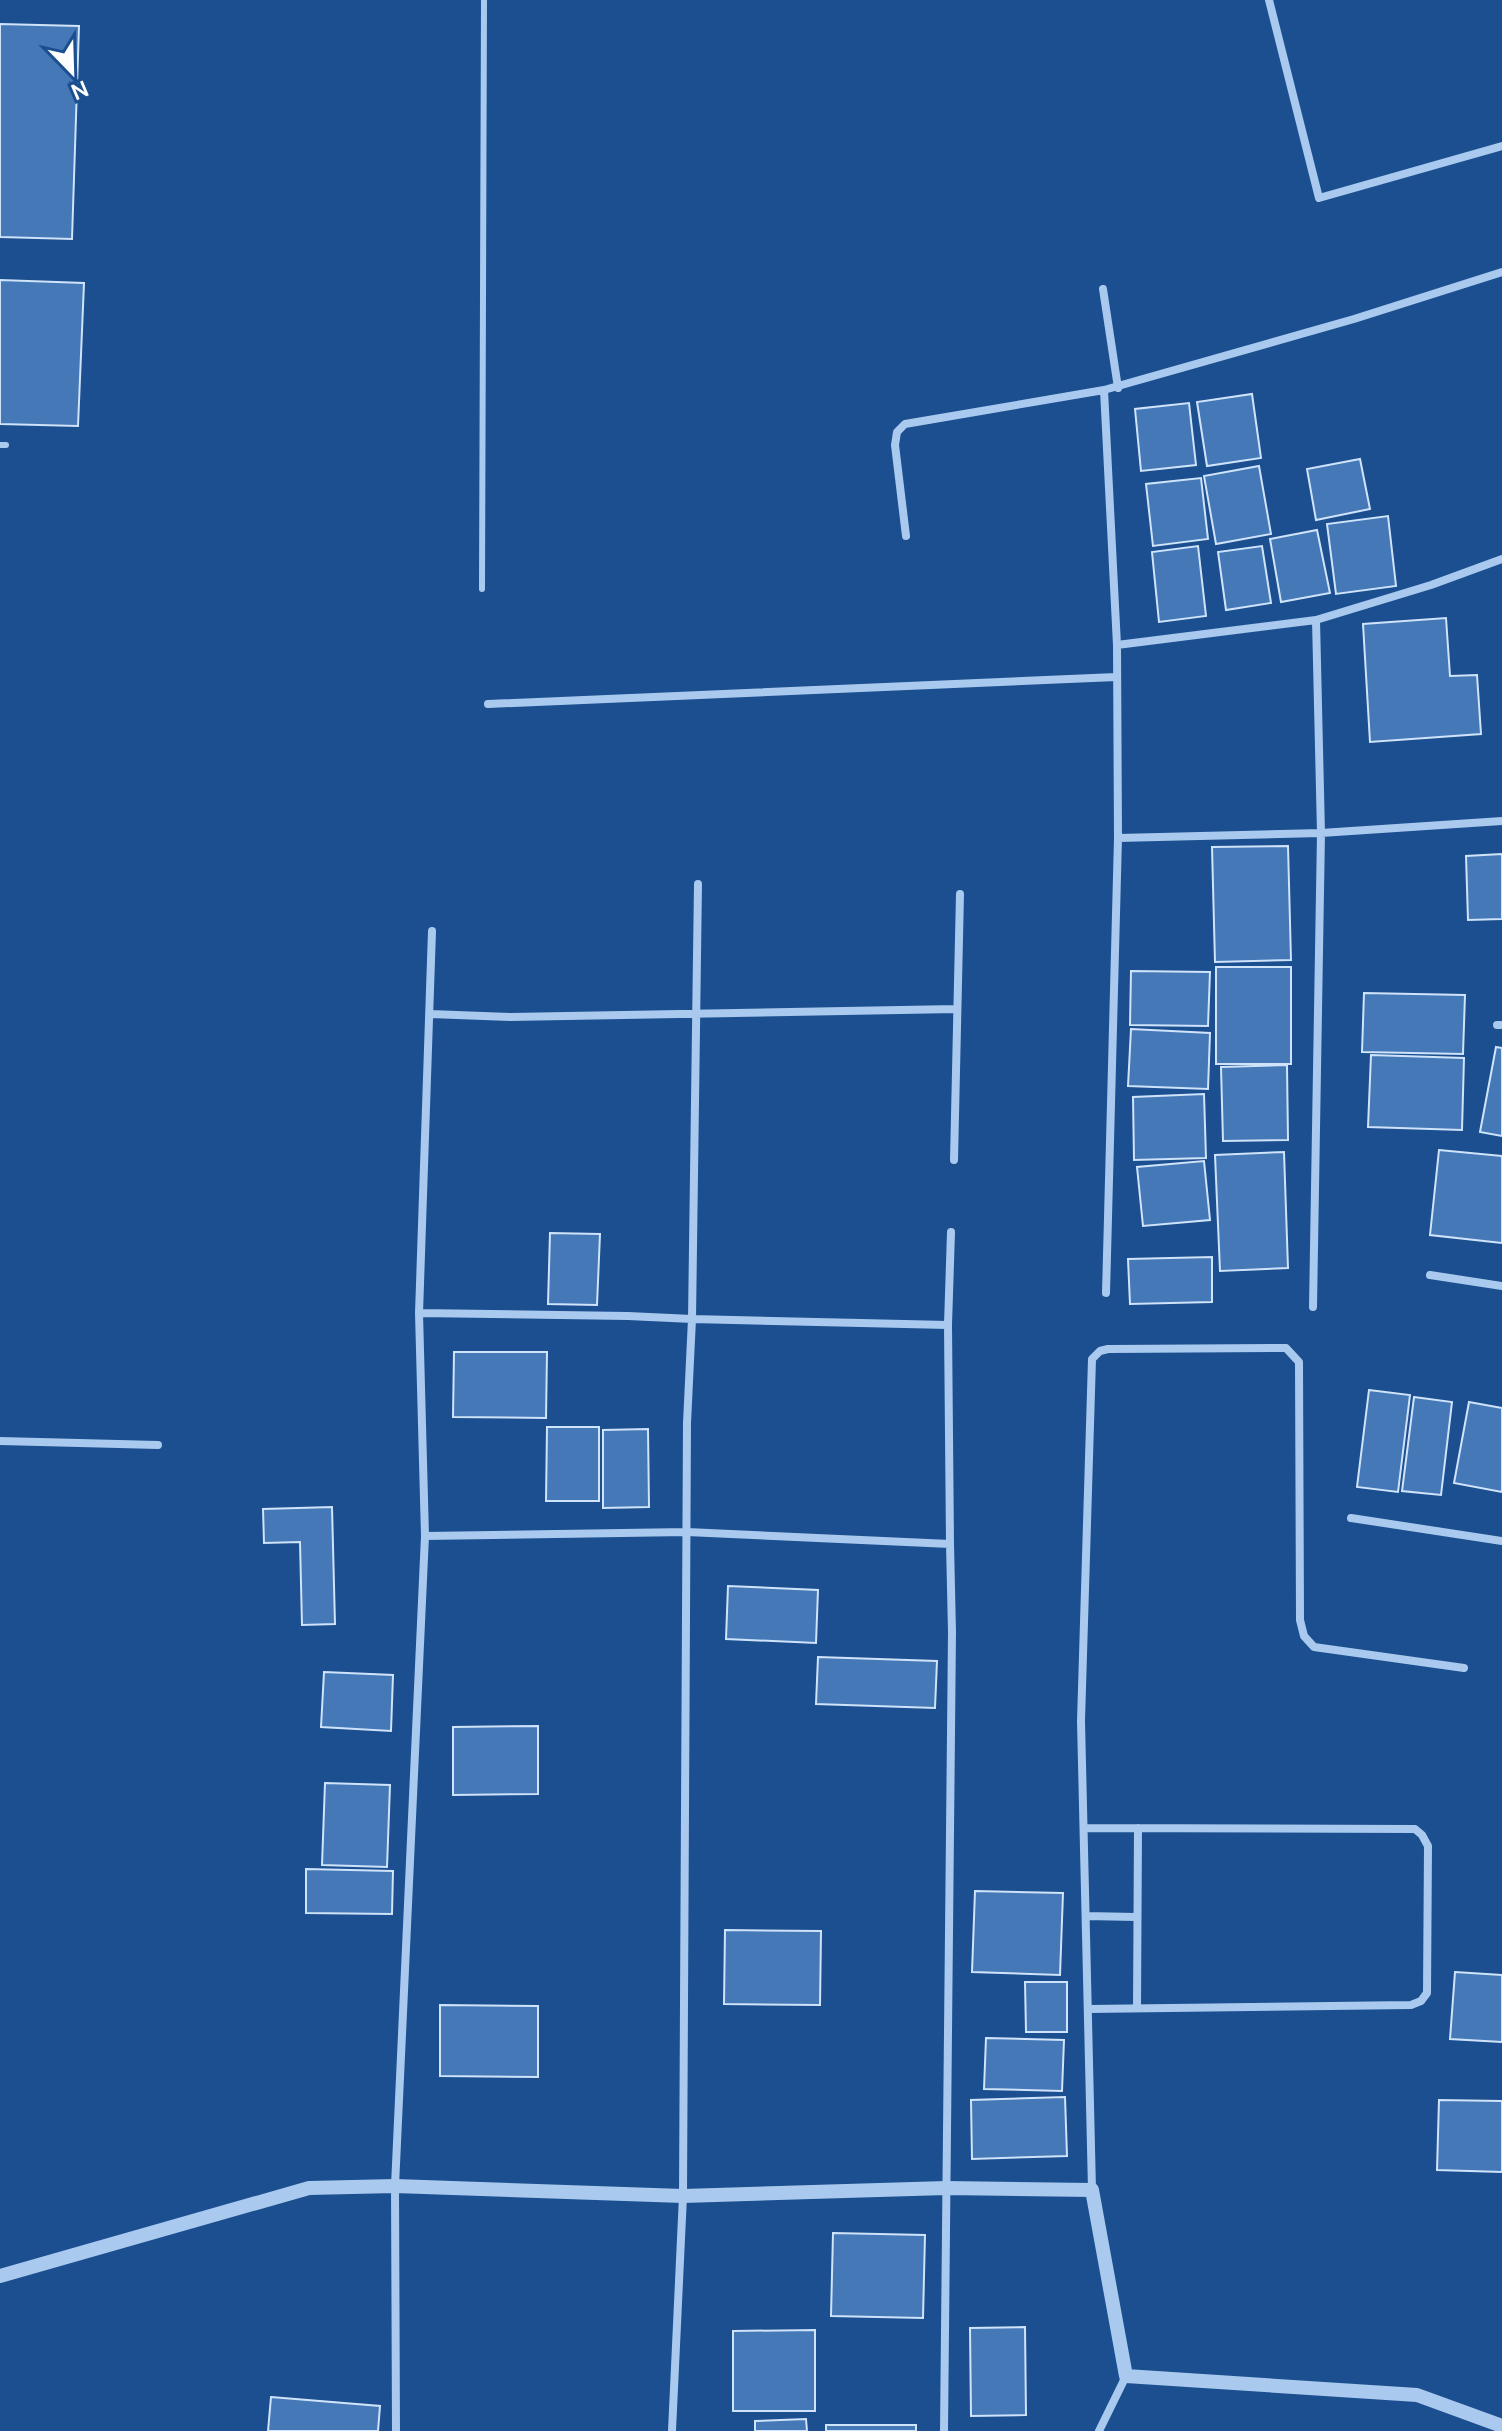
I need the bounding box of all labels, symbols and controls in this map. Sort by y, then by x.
north arrow [32,32,112,112]
text: N [67,74,93,107]

